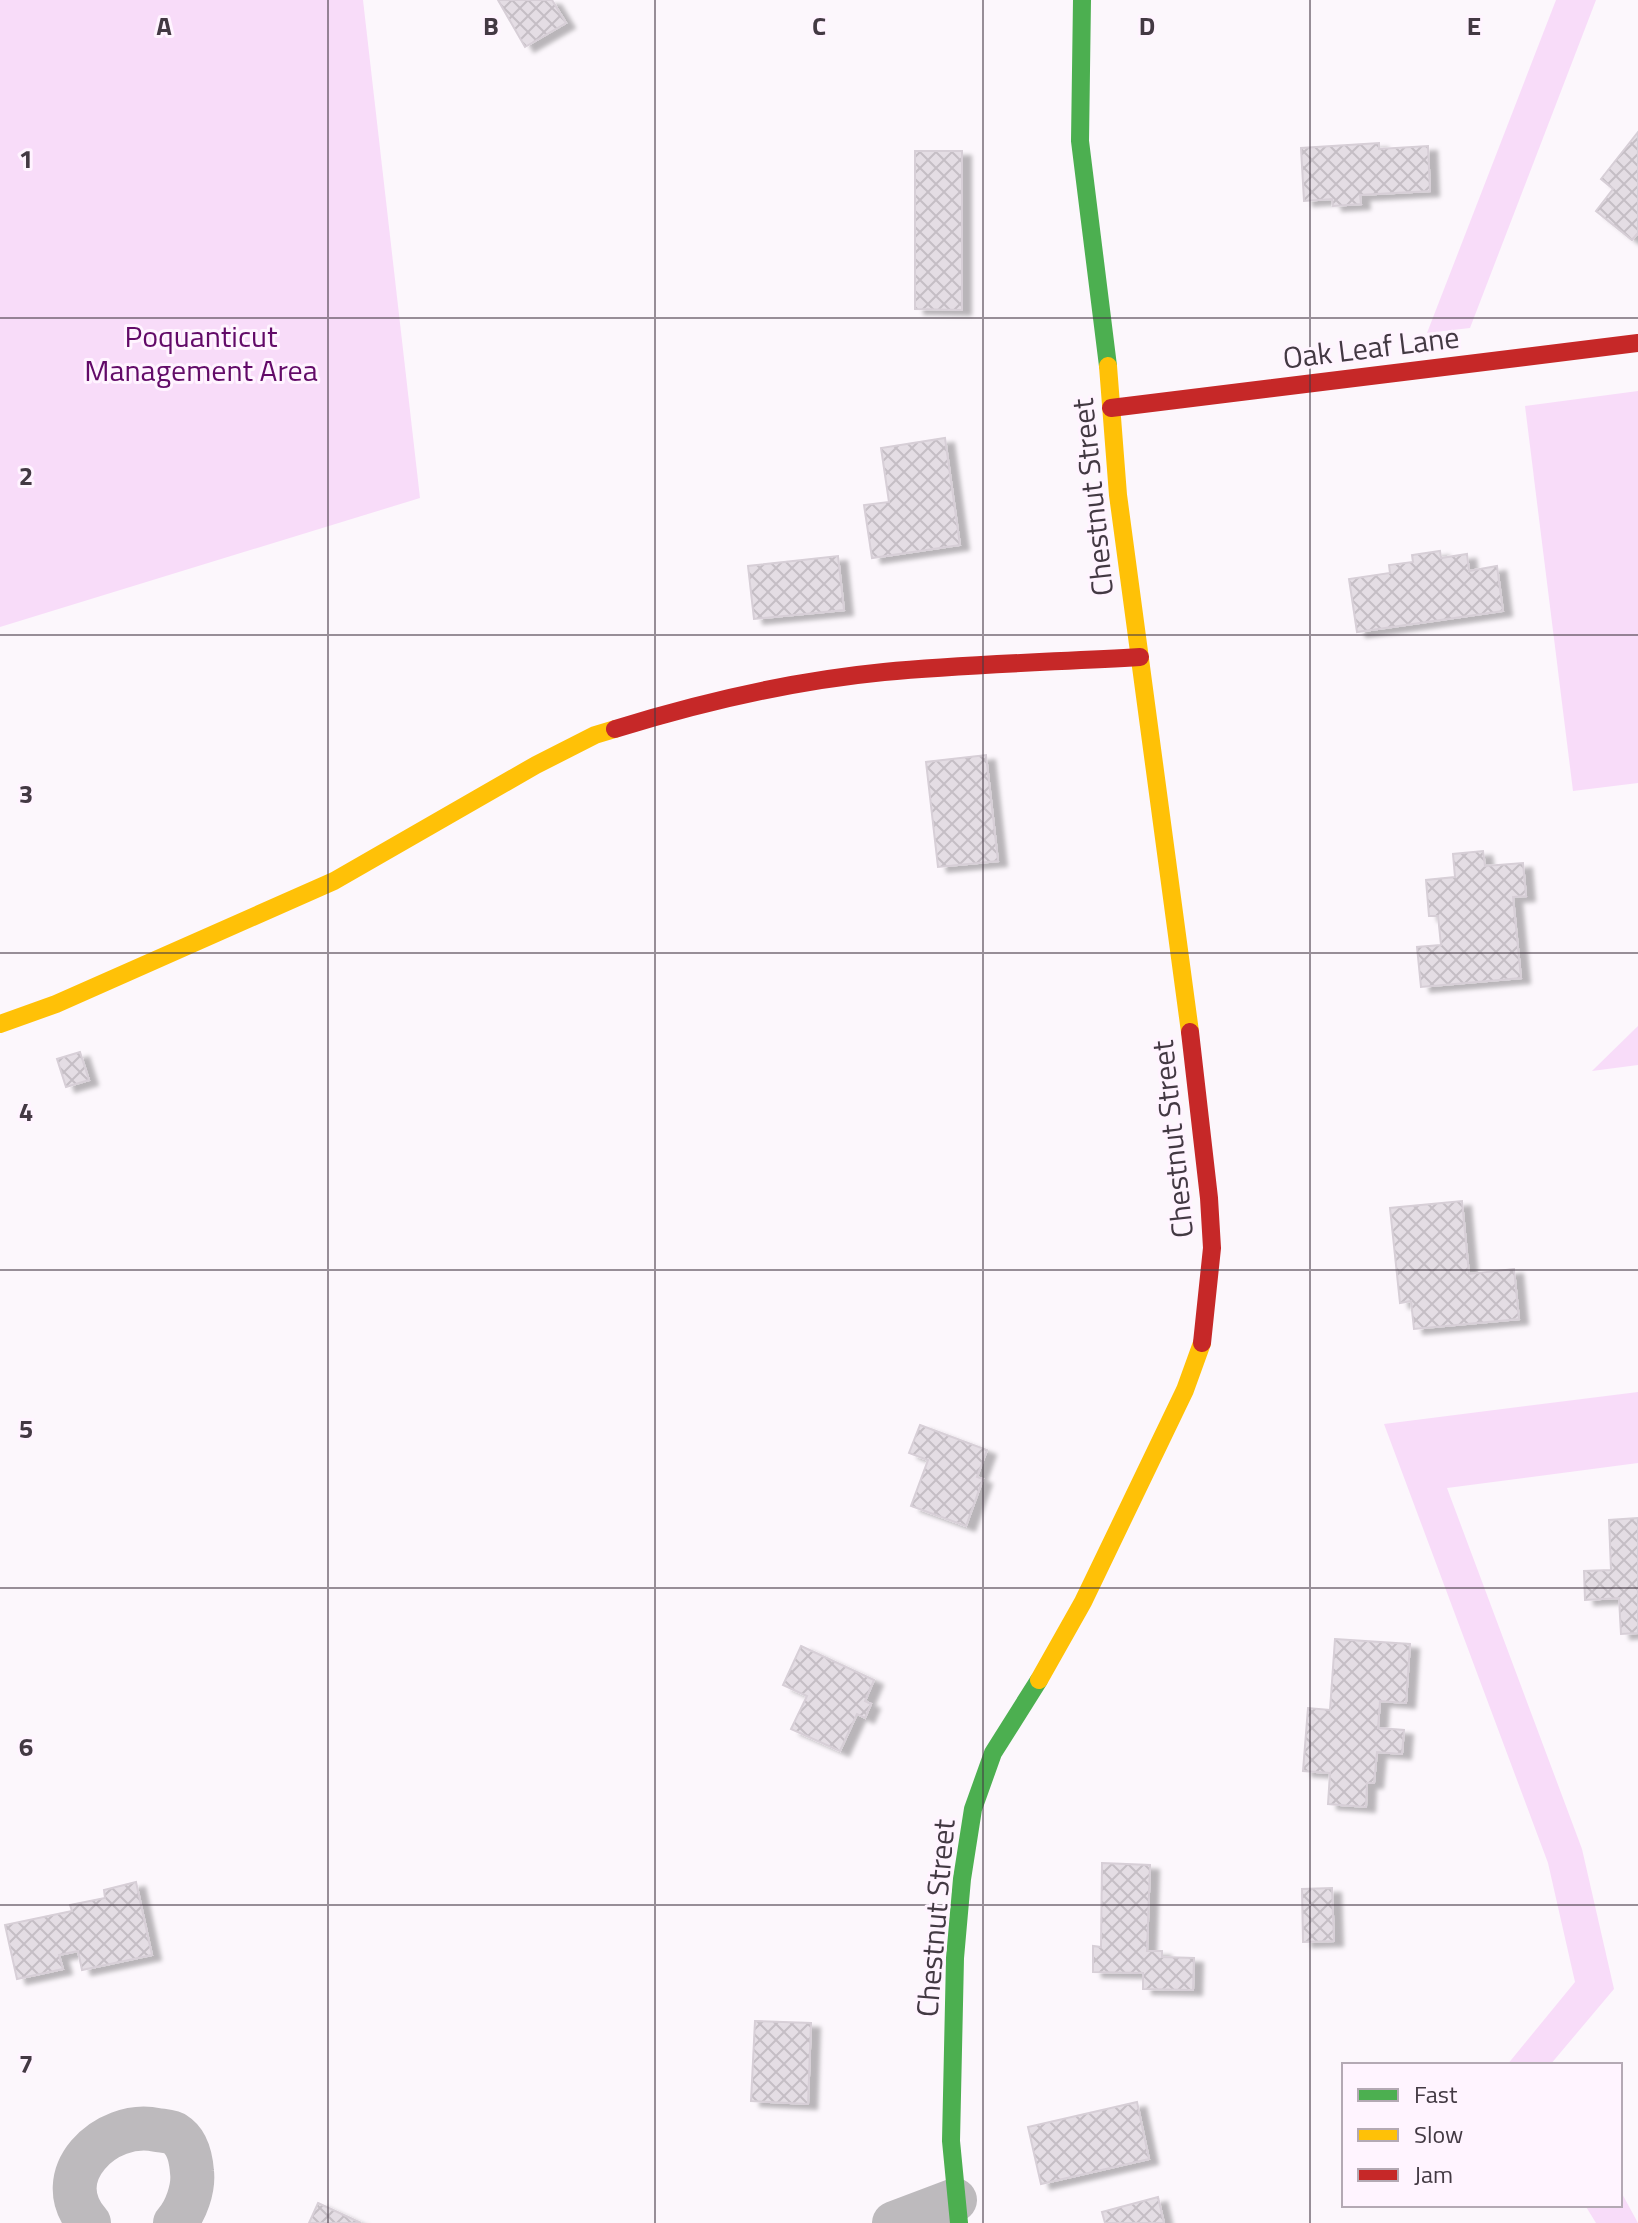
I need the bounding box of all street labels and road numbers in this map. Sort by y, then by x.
street label: Oak Leaf Lane [1280,313,1462,381]
street label: Chestnut Street [1059,395,1125,598]
street label: Chestnut Street [1139,1037,1205,1240]
street label: Chestnut Street [903,1817,967,2019]

